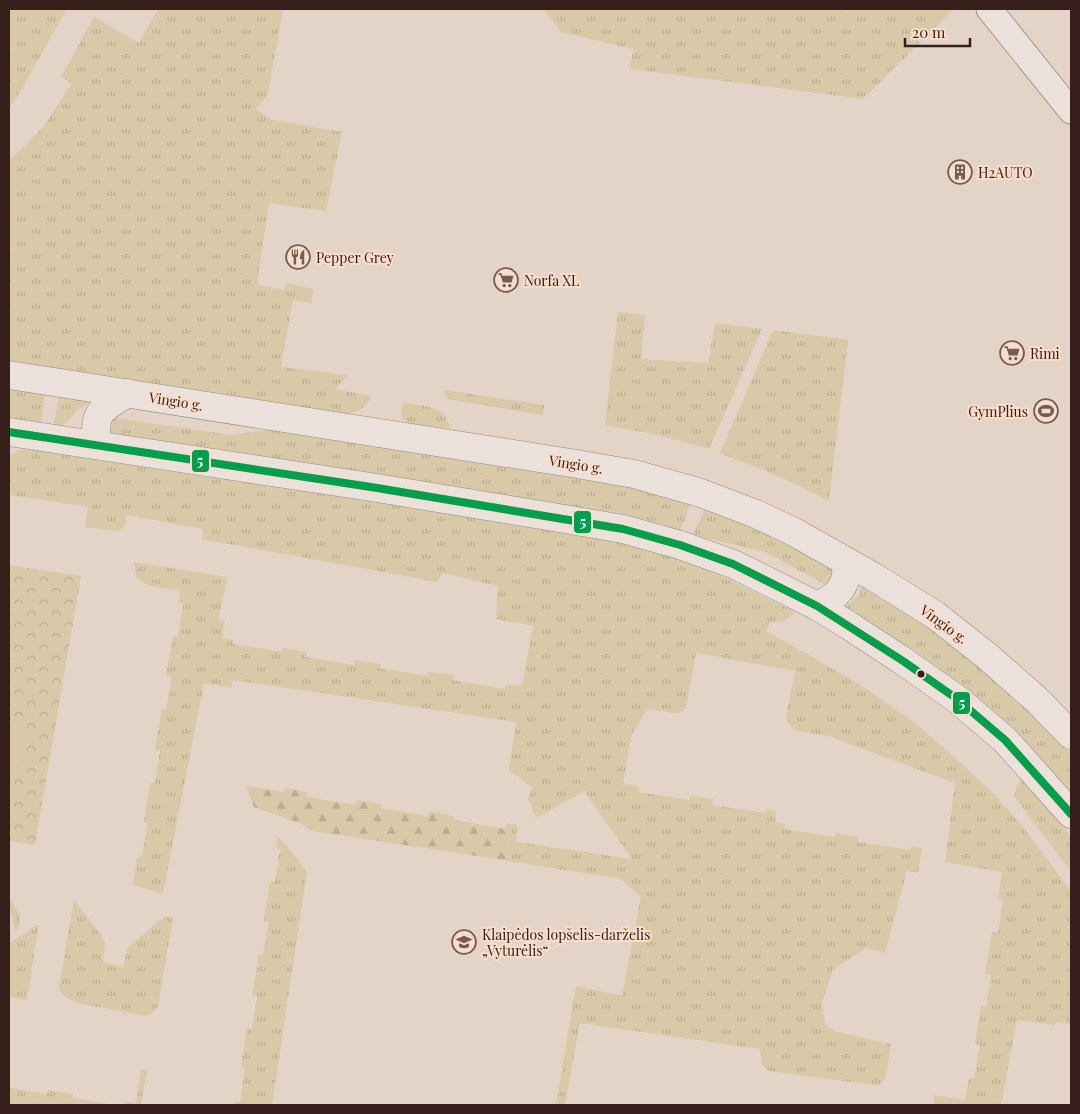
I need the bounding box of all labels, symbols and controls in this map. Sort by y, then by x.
scale bar [905,15,970,47]
text: 20 m [912,22,946,42]
building icon: H2AUTO [947,159,973,185]
place label: H2AUTO [978,163,1033,182]
restaurant icon: Pepper Grey [285,244,311,270]
place label: Pepper Grey [316,248,394,267]
supermarket icon: Norfa XL [493,267,519,293]
place label: Norfa XL [524,271,579,290]
supermarket icon: Rimi [999,340,1025,366]
place label: Rimi [1030,344,1060,363]
street label: Vingio g. [147,387,204,415]
sports icon: GymPlius [1033,398,1059,424]
place label: GymPlius [968,402,1028,421]
line badge: 5 [191,449,210,473]
street label: Vingio g. [547,450,604,478]
text: 5 [197,451,203,470]
line badge: 5 [573,510,592,534]
text: 5 [580,512,586,531]
street label: Vingio g. [916,600,972,648]
unlabelled marker [916,669,926,679]
line badge: 5 [952,691,971,715]
text: 5 [959,693,965,712]
place label: Klaipėdos lopšelis-darželis „Vyturėlis“ [482,925,650,960]
school or university icon: Klaipėdos lopšelis-darželis „Vyturėlis“ [451,929,477,955]

